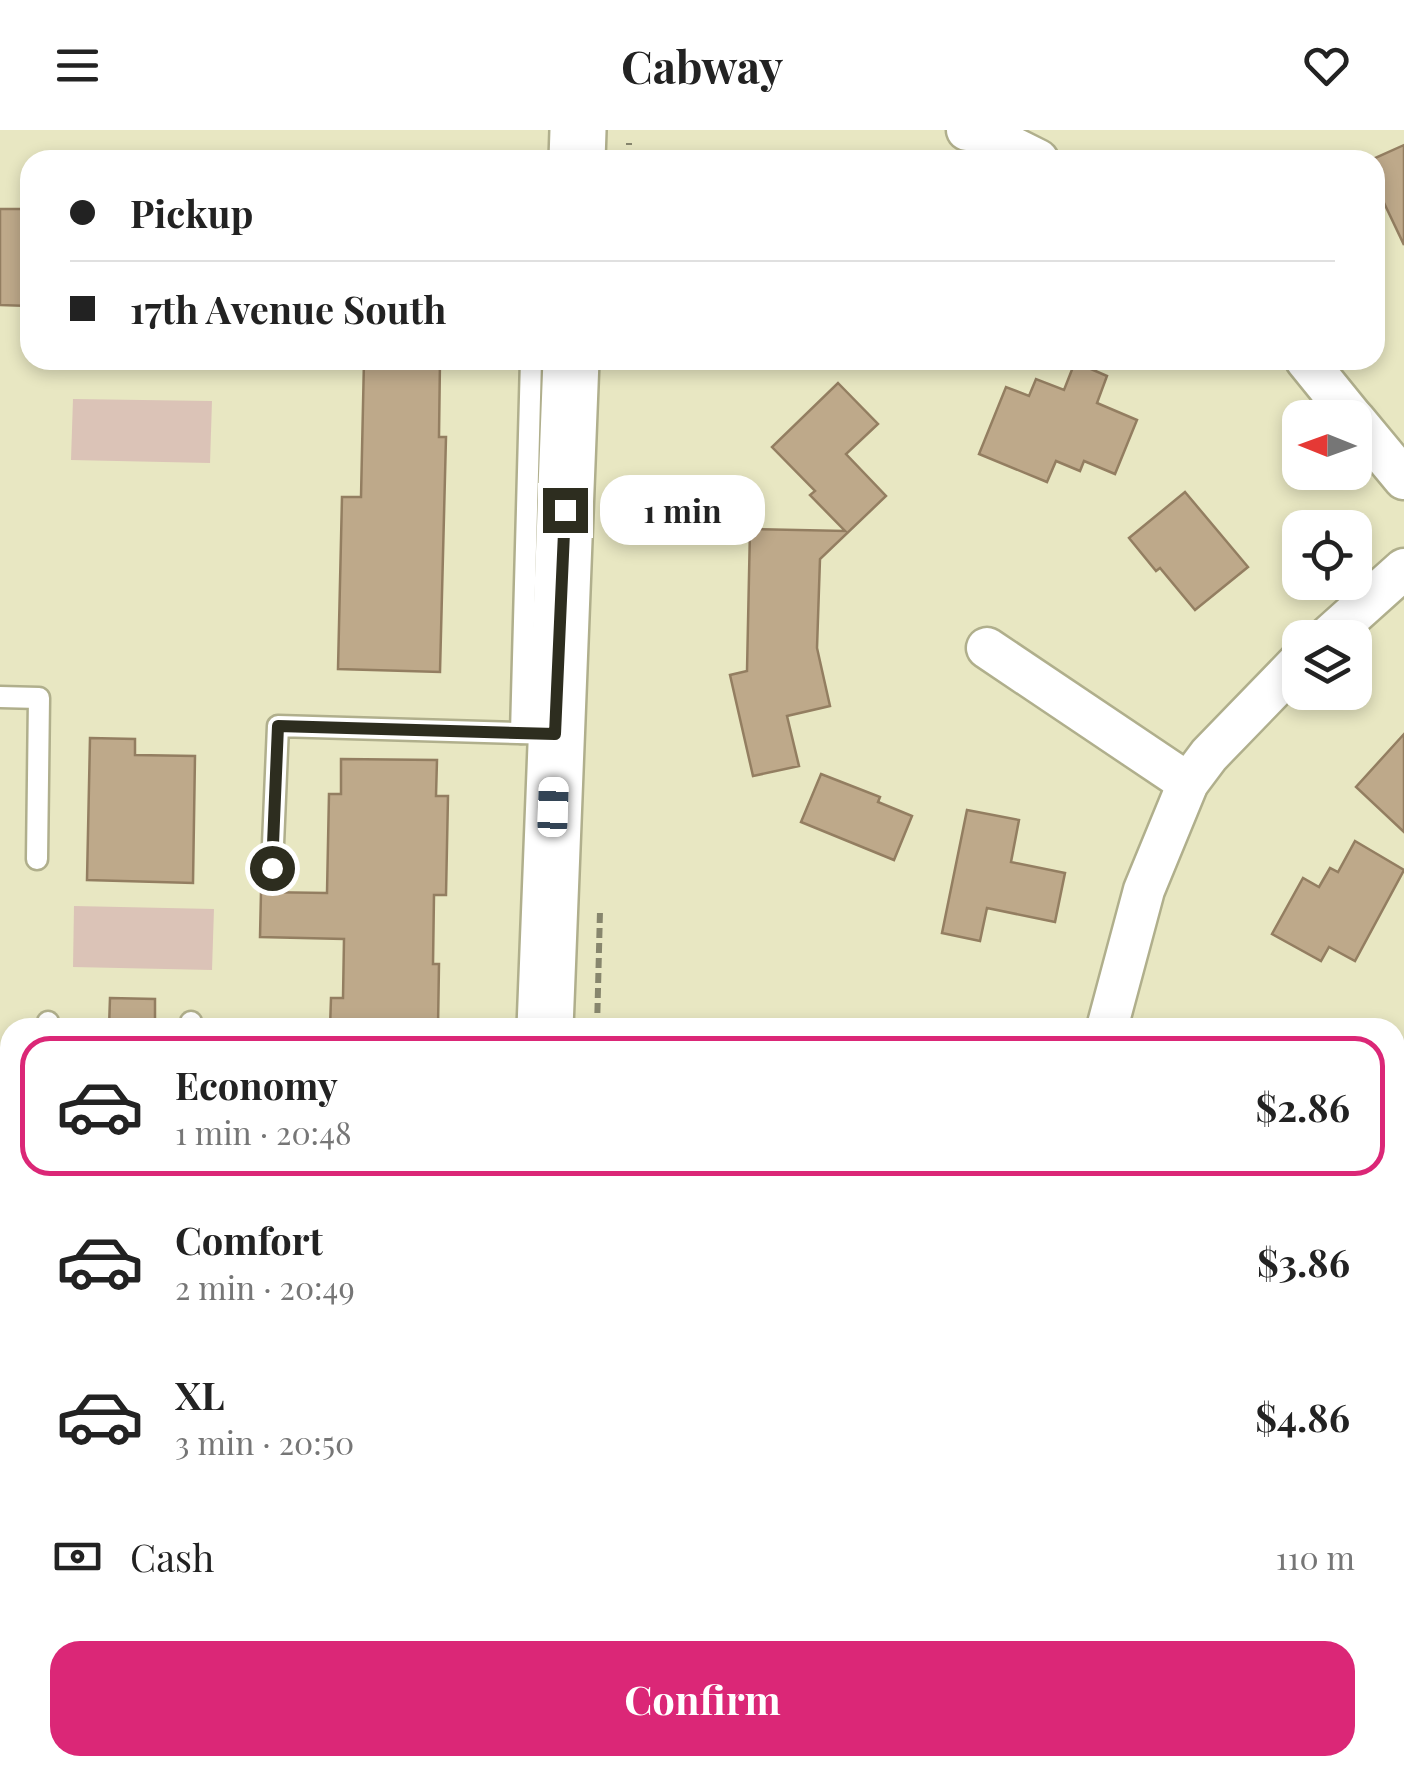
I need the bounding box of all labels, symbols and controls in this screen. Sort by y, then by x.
text: Cabway [621,35,783,95]
icon: menu [50,38,105,93]
icon: heart [1299,38,1354,93]
text: Pickup [130,187,253,238]
text: 17th Avenue South [130,283,446,334]
north arrow [1282,400,1372,490]
map controls [1282,400,1372,710]
callout: 1 min [600,475,765,545]
route end [543,488,588,533]
text: 1 min [643,488,722,531]
button: locate [1282,510,1372,600]
button: layers [1282,620,1372,710]
car [537,776,569,838]
route start [250,846,295,891]
text: Economy [175,1059,338,1110]
icon: car [55,1061,145,1151]
text: $2.86 [1255,1081,1350,1132]
text: 1 min · 20:48 [175,1110,352,1153]
text: Comfort [175,1214,323,1265]
icon: car [55,1216,145,1306]
text: $3.86 [1257,1236,1350,1287]
text: 2 min · 20:49 [175,1265,355,1308]
text: XL [175,1369,224,1420]
icon: car [55,1371,145,1461]
text: $4.86 [1255,1391,1350,1442]
text: 3 min · 20:50 [175,1420,354,1463]
icon: cash [50,1529,105,1584]
text: Cash [130,1531,214,1582]
text: 110 m [1276,1535,1355,1578]
button: Confirm [50,1641,1355,1756]

